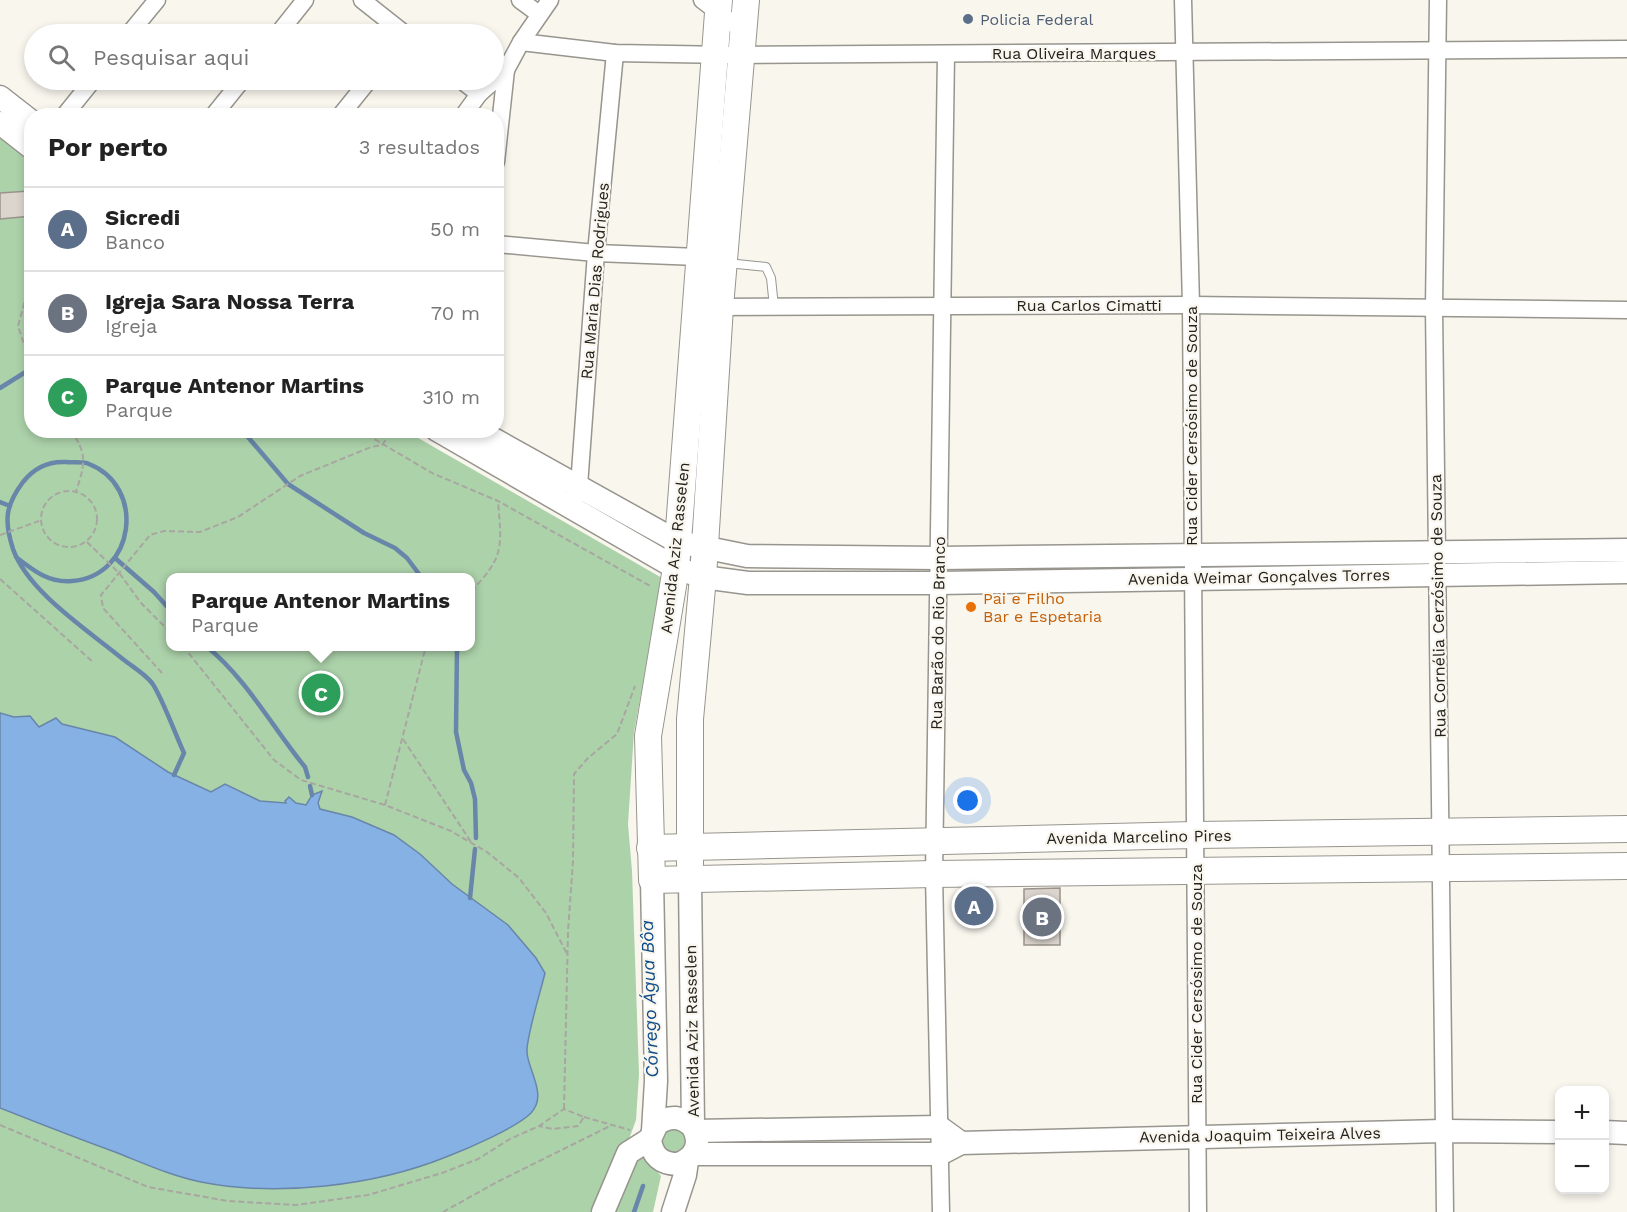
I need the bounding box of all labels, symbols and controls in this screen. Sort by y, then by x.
place label: Policia Federal [980,10,1093,29]
marker: Policia Federal [961,12,975,26]
search box [24,24,504,90]
icon: search [45,41,78,74]
street label: Rua Oliveira Marques [992,44,1156,63]
text: Pesquisar aqui [93,45,249,70]
text: Por perto [48,132,168,162]
text: 3 resultados [359,135,480,159]
street label: Rua Maria Dias Rodrigues [577,182,613,380]
text: Sicredi [105,205,180,230]
text: A [61,217,74,241]
text: 50 m [430,217,480,241]
text: Banco [105,230,165,254]
text: Igreja Sara Nossa Terra [105,289,354,314]
street label: Rua Carlos Cimatti [1016,296,1162,315]
text: B [61,301,74,325]
text: 70 m [431,301,480,325]
street label: Rua Cider Cersósimo de Souza [1182,306,1201,546]
text: Igreja [105,314,157,338]
text: Parque Antenor Martins [105,373,364,398]
text: C [61,385,74,409]
text: 310 m [422,385,480,409]
text: Parque [105,398,173,422]
street label: Avenida Aziz Rasselen [657,461,693,635]
street label: Rua Cornélia Cerzósimo de Souza [1426,474,1450,738]
street label: Rua Barão do Rio Branco [927,536,949,730]
street label: Avenida Weimar Gonçalves Torres [1128,565,1390,589]
popup [166,573,475,651]
text: Parque Antenor Martins [191,588,450,613]
place label: Pai e Filho Bar e Espetaria [983,589,1102,626]
marker: Pai e Filho Bar e Espetaria [964,600,978,614]
text: Parque [191,613,259,637]
pin: C [302,670,340,716]
your location [953,786,982,815]
street label: Avenida Marcelino Pires [1046,826,1232,848]
street label: Rua Cider Cersósimo de Souza [1187,864,1206,1104]
pin: A [954,884,994,928]
pin: B [1022,894,1062,940]
water label: Córrego Água Bôa [636,920,662,1078]
street label: Avenida Aziz Rasselen [681,945,703,1117]
map controls [1555,1086,1609,1194]
button: + [1555,1086,1609,1140]
street label: Avenida Joaquim Teixeira Alves [1139,1123,1381,1147]
button: − [1555,1140,1609,1194]

